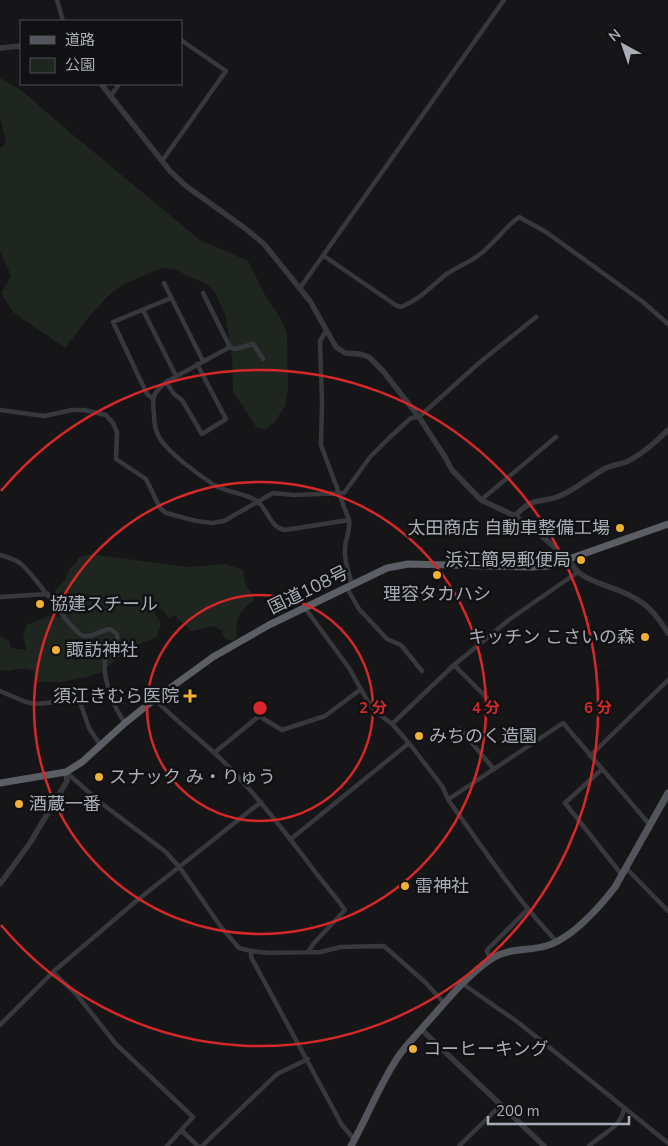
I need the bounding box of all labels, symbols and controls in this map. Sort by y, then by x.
legend [20,20,182,85]
north arrow [598,20,648,70]
text: N [605,25,625,46]
text: 道路 [65,30,95,50]
text: 公園 [65,55,95,75]
place label: 太田商店 自動車整備工場 [407,516,610,540]
marker: 太田商店 自動車整備工場 [614,522,626,534]
place label: 浜江簡易郵便局 [445,548,571,572]
marker: 浜江簡易郵便局 [575,554,587,566]
street label: 国道108号 [264,560,352,620]
marker: 理容タカハシ [431,569,443,581]
place label: 理容タカハシ [383,582,491,606]
place label: 協建スチール [50,592,158,616]
marker: 協建スチール [34,598,46,610]
place label: キッチン こさいの森 [468,625,635,649]
marker: キッチン こさいの森 [639,631,651,643]
place label: 諏訪神社 [66,638,138,662]
marker: 諏訪神社 [50,644,62,656]
place label: 須江きむら医院 [53,684,179,708]
marker: 須江きむら医院 [183,689,197,703]
text: 2 分 [359,698,387,718]
text: 4 分 [472,698,500,718]
text: 6 分 [584,698,612,718]
centre of rings [251,699,269,717]
place label: みちのく造園 [429,724,537,748]
marker: みちのく造園 [413,730,425,742]
place label: スナック み・りゅう [109,765,276,789]
marker: スナック み・りゅう [93,771,105,783]
place label: 酒蔵一番 [29,792,101,816]
marker: 酒蔵一番 [13,798,25,810]
place label: 雷神社 [415,874,469,898]
marker: 雷神社 [399,880,411,892]
place label: コーヒーキング [423,1037,548,1061]
marker: コーヒーキング [407,1043,419,1055]
scale bar [488,1094,629,1126]
text: 200 m [496,1101,540,1121]

